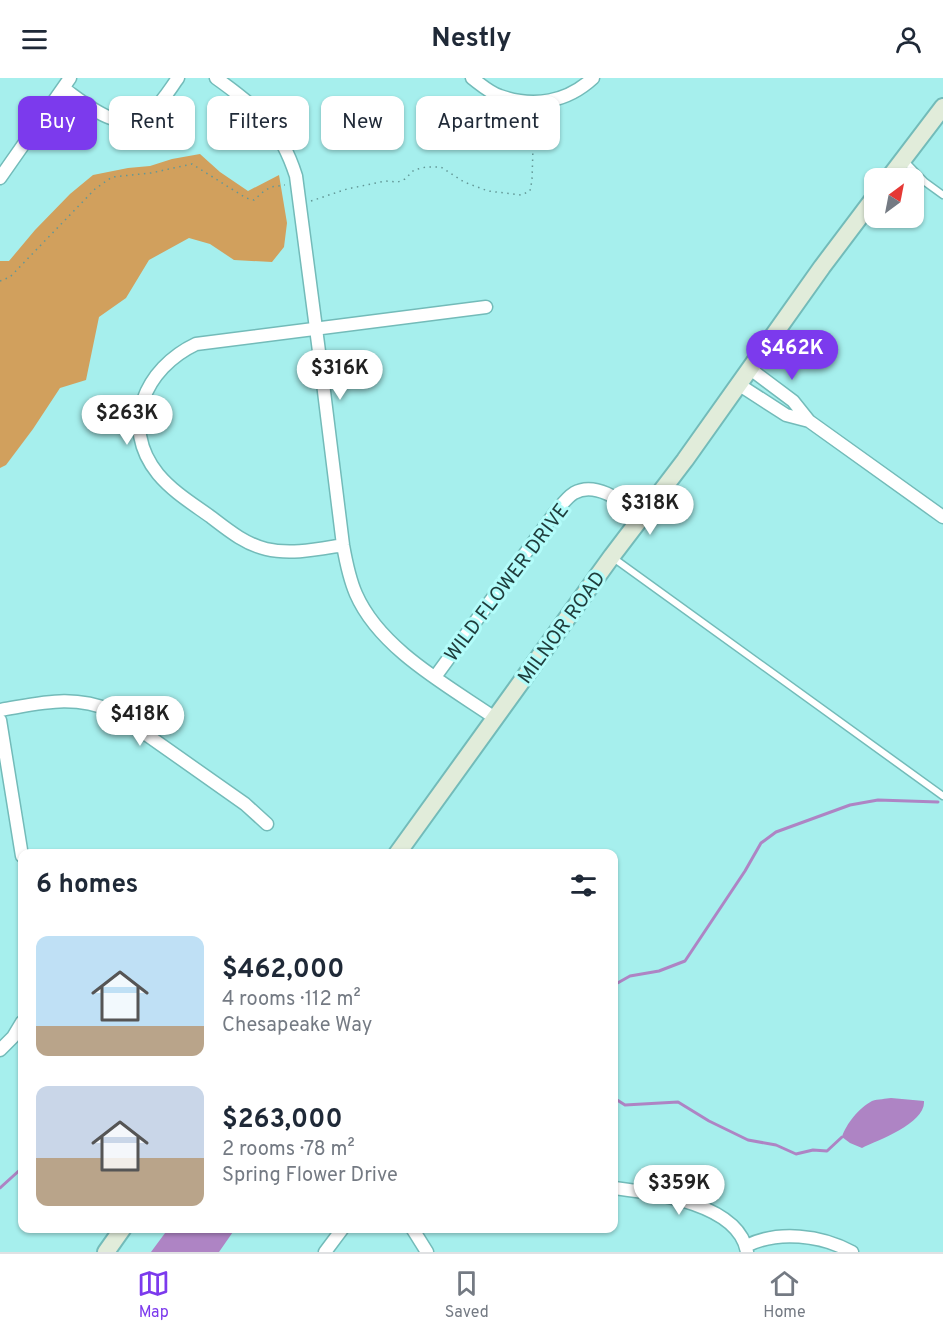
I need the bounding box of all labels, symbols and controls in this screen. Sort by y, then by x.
text: Nestly [431,22,512,56]
icon: menu [18,23,51,56]
icon: person [892,23,925,56]
chip: Buy [18,96,97,150]
chip: Rent [109,96,195,150]
chip: Filters [207,96,309,150]
chip: New [321,96,404,150]
chip: Apartment [416,96,560,150]
north arrow [864,168,924,228]
map controls [864,168,924,228]
pin: $462K [750,330,834,381]
text: $462K [760,336,824,362]
pin: $316K [298,350,382,401]
text: $316K [311,356,369,382]
pin: $263K [85,395,169,446]
text: $263K [96,401,158,427]
pin: $318K [608,485,692,536]
text: $318K [621,491,679,517]
street label: WILD FLOWER DRIVE [440,499,576,668]
street label: MILNOR ROAD [513,567,612,690]
pin: $418K [98,696,182,747]
text: $418K [110,702,170,728]
text: 6 homes [36,869,138,902]
icon: filters [567,869,600,902]
text: $462,000 [222,954,344,987]
icon: home [84,960,156,1032]
text: 4 rooms · 112 m² [222,987,361,1013]
text: Chesapeake Way [222,1013,372,1039]
text: $263,000 [222,1104,343,1137]
icon: home [84,1110,156,1182]
text: 2 rooms · 78 m² [222,1137,355,1163]
text: Spring Flower Drive [222,1163,398,1189]
pin: $359K [637,1165,721,1216]
text: $359K [648,1171,710,1197]
tab: Map [137,1267,170,1323]
tab: Saved [445,1267,489,1323]
tab: Home [763,1267,806,1323]

